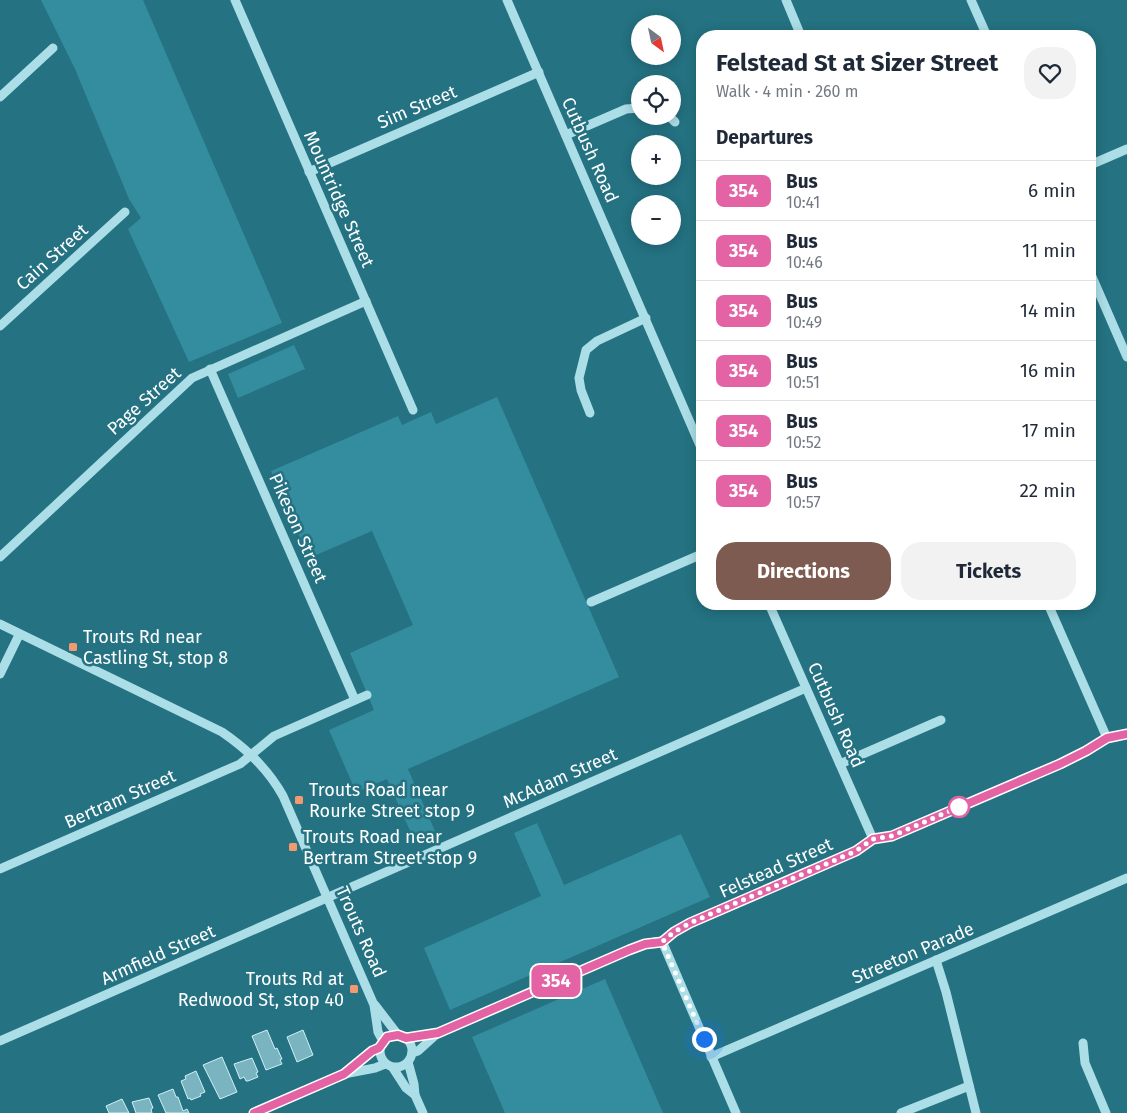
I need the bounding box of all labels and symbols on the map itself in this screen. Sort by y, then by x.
north arrow [631,15,681,65]
street label: Sim Street [374,80,460,134]
street label: Cutbush Road [557,94,623,206]
street label: Mountridge Street [299,127,379,271]
street label: Cain Street [12,219,93,295]
street label: Page Street [103,362,186,440]
street label: Pikeson Street [264,470,332,587]
place label: Trouts Rd near Castling St, stop 8 [83,626,228,669]
marker: Trouts Rd near Castling St, stop 8 [67,641,79,653]
street label: Cutbush Road [803,659,869,771]
street label: McAdam Street [500,743,621,813]
street label: Bertram Street [61,764,179,833]
place label: Trouts Road near Rourke Street stop 9 [309,779,475,822]
marker: Trouts Road near Rourke Street stop 9 [293,794,305,806]
unlabelled marker [948,796,970,818]
place label: Trouts Road near Bertram Street stop 9 [303,826,477,869]
street label: Felstead Street [716,833,837,903]
marker: Trouts Road near Bertram Street stop 9 [287,841,299,853]
street label: Trouts Road [331,883,391,981]
street label: Streeton Parade [849,917,977,989]
street label: Armfield Street [98,920,219,990]
line badge: 354 [527,965,585,997]
place label: Trouts Rd at Redwood St, stop 40 [178,968,345,1011]
marker: Trouts Rd at Redwood St, stop 40 [348,983,360,995]
your location [692,1027,717,1052]

